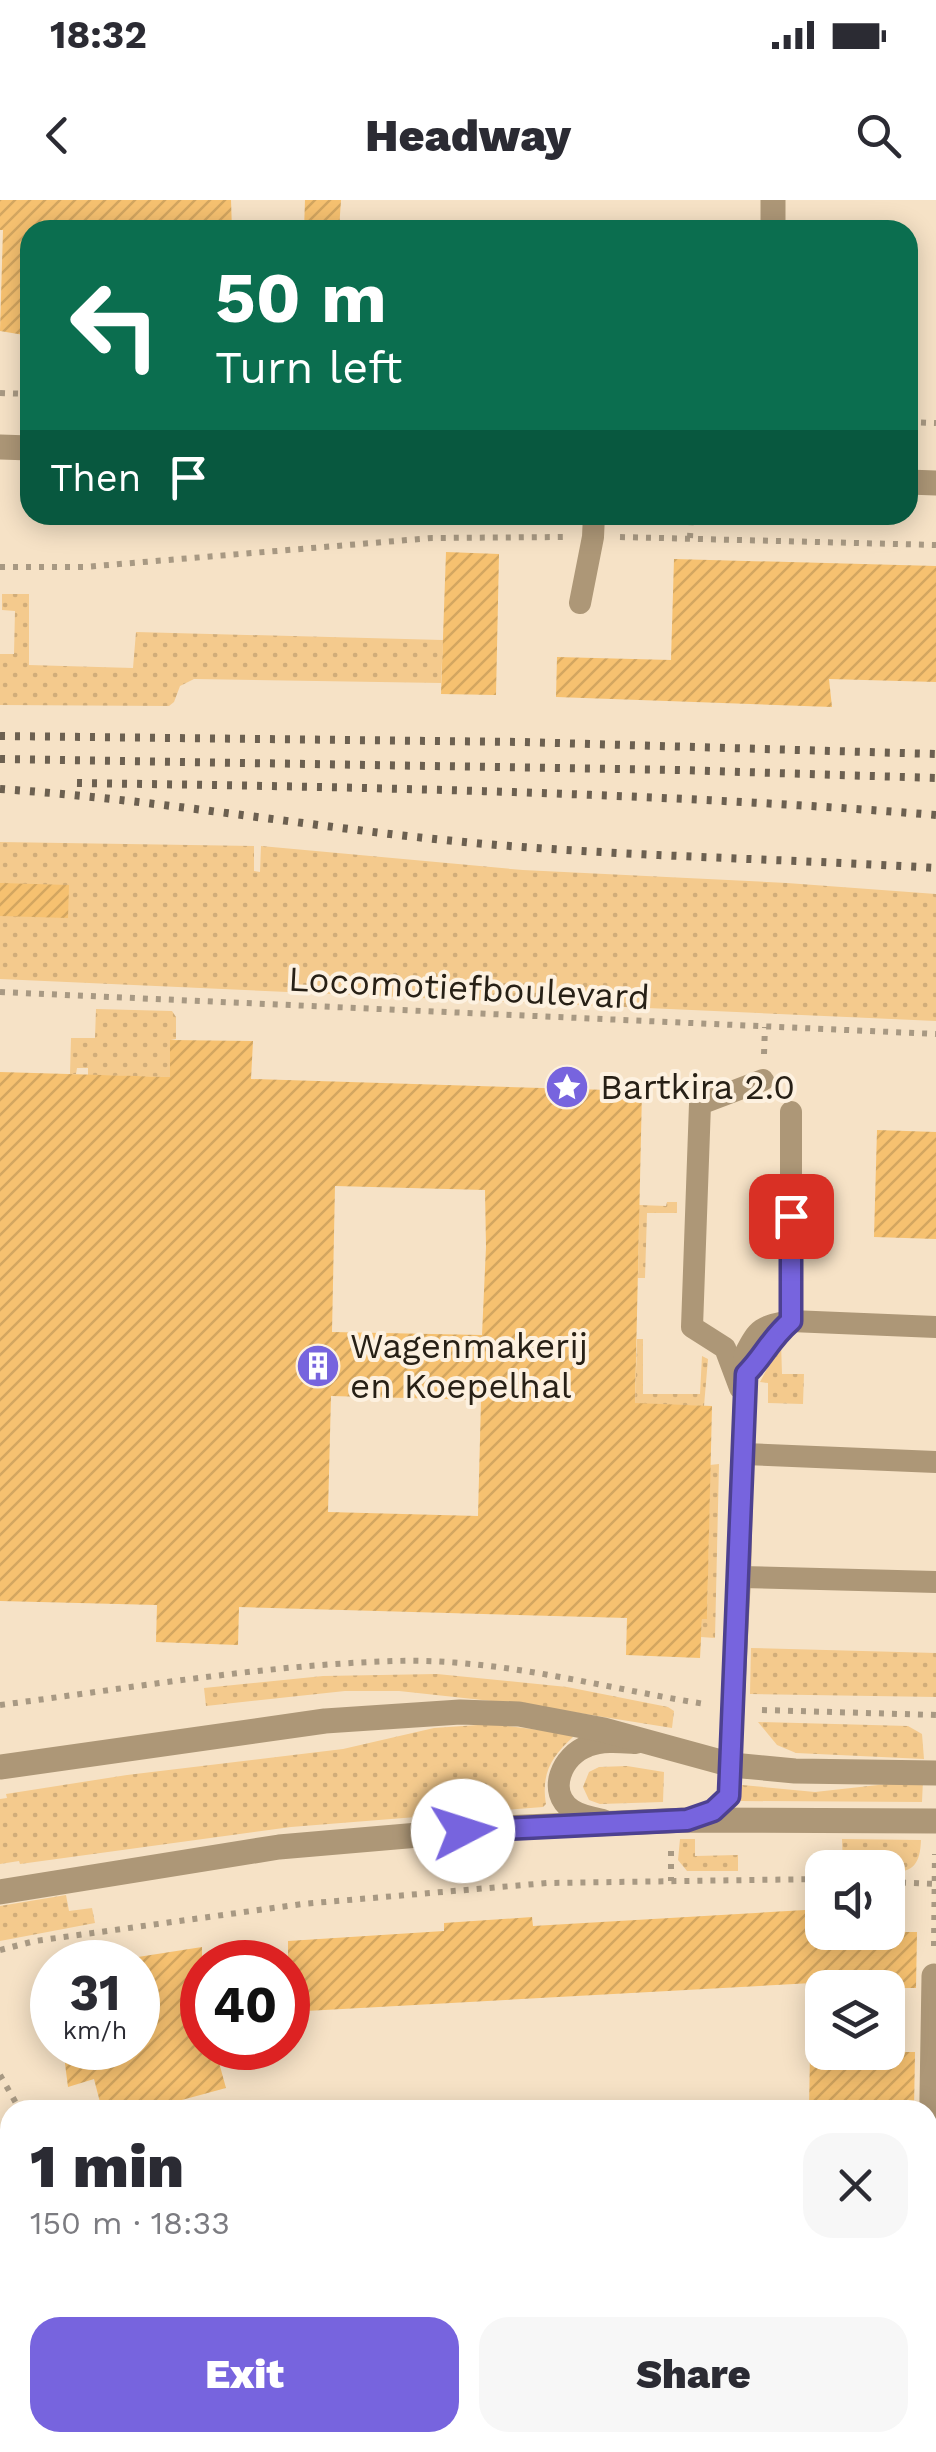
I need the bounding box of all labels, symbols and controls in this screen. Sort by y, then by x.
text: 18:32 [50,13,147,57]
icon: back [30,108,85,163]
icon: search [851,108,906,163]
text: Headway [365,109,571,162]
text: 50 m [215,257,387,339]
icon: left [50,260,180,390]
text: Turn left [215,341,402,394]
icon: arrive [161,450,216,505]
text: Then [50,456,141,500]
street label: Locomotiefboulevard [287,958,651,1018]
place icon: Bartkira 2.0 [544,1064,590,1110]
place label: Bartkira 2.0 [600,1066,795,1108]
pin [749,1174,834,1259]
icon: arrive [764,1189,819,1244]
place label: Wagenmakerij en Koepelhal [350,1325,588,1407]
building icon: Wagenmakerij en Koepelhal [295,1343,341,1389]
position arrow [411,1779,515,1883]
map controls [805,1850,905,2070]
button: sound [805,1850,905,1950]
speed limit sign: 40 [180,1940,310,2070]
text: 31 [69,1963,121,2022]
button: layers [805,1970,905,2070]
text: km/h [63,2016,127,2045]
text: 1 min [30,2131,184,2202]
button: close [803,2133,908,2238]
text: 150 m · 18:33 [30,2204,230,2242]
button: Exit [30,2317,459,2432]
button: Share [479,2317,908,2432]

